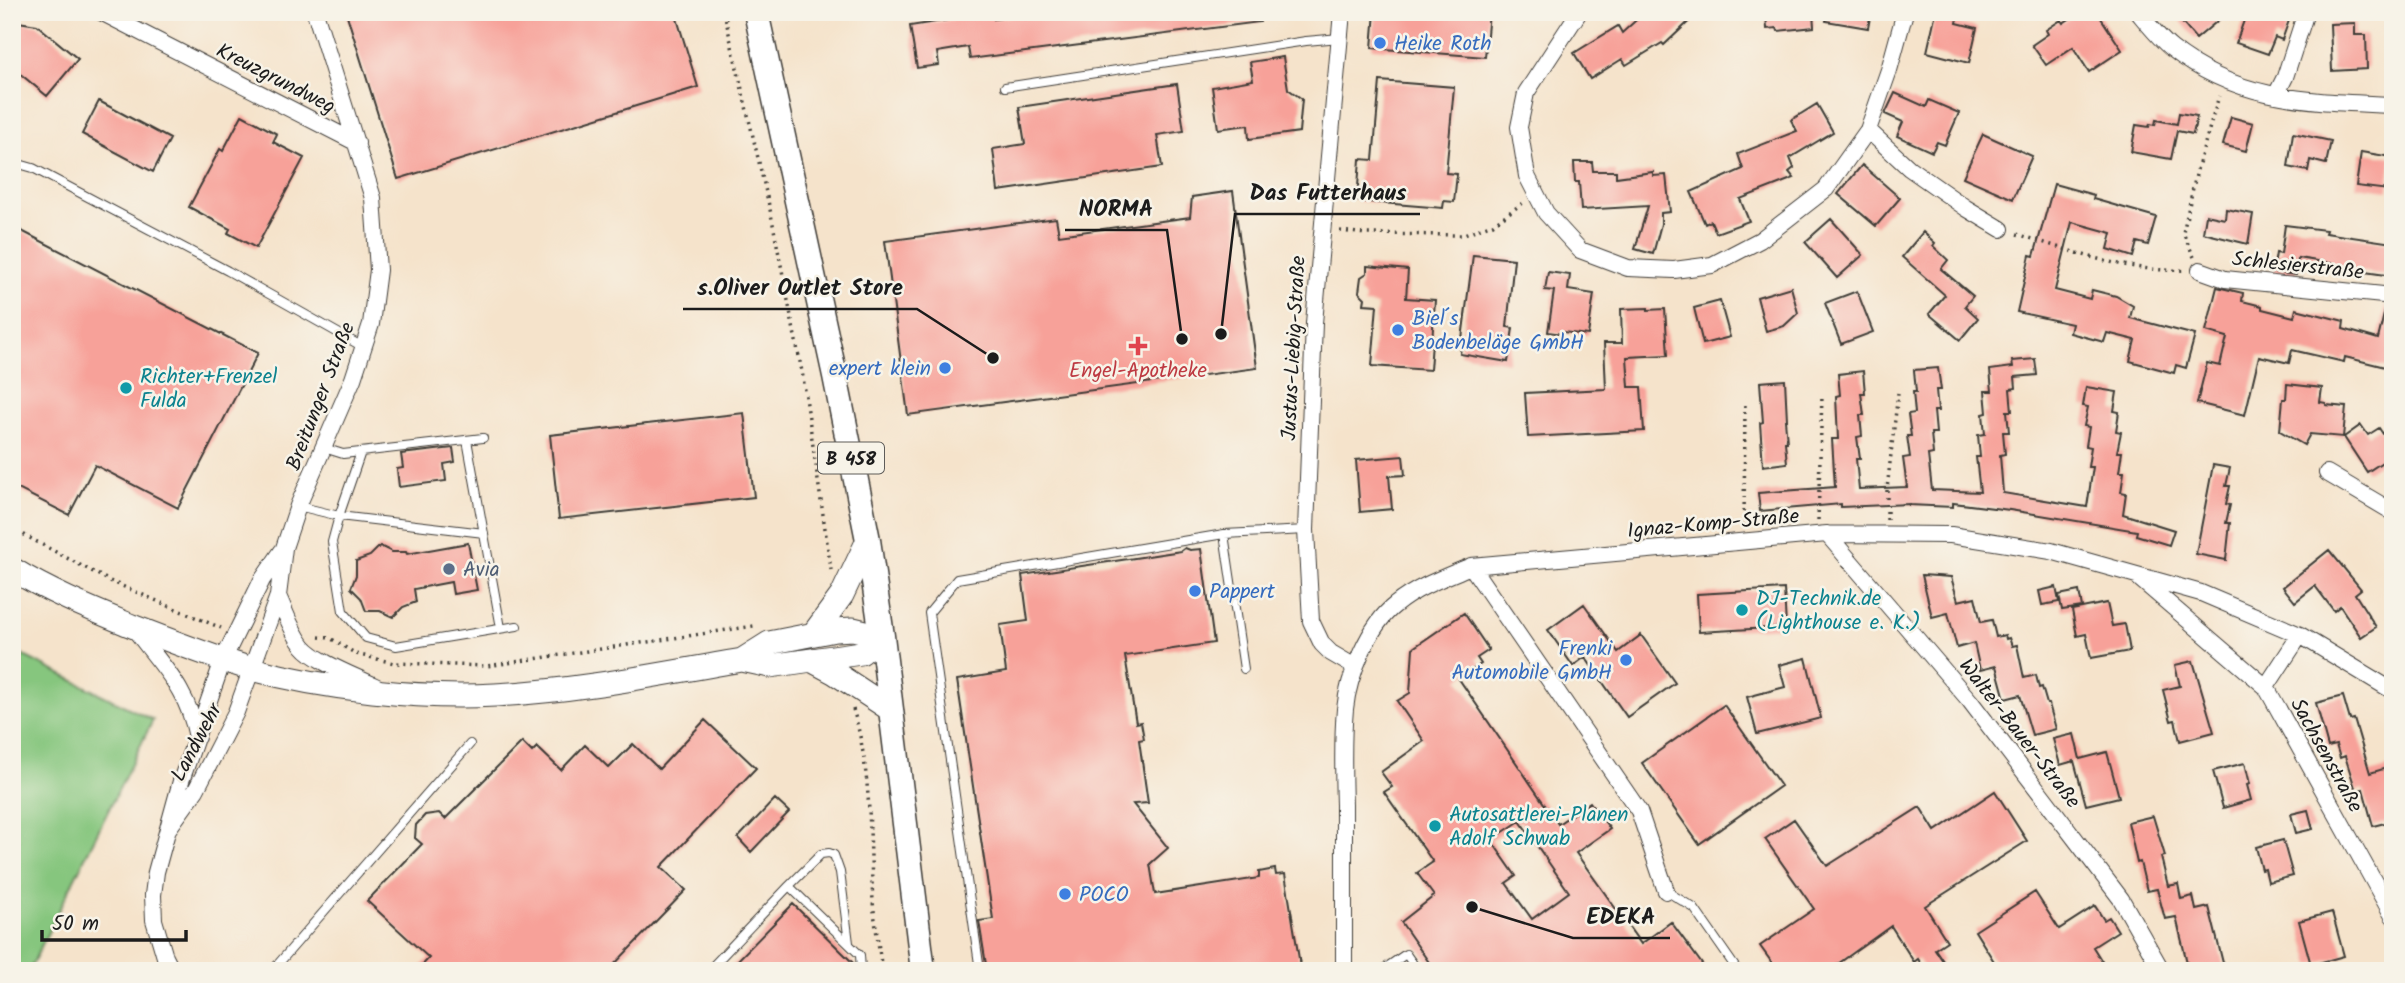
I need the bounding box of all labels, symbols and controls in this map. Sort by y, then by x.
place label: Heike Roth [1394,28,1491,61]
street label: Kreuzgrundweg [210,35,341,124]
marker: Heike Roth [1372,35,1388,51]
callout: Das Futterhaus [1235,170,1420,214]
text: Das Futterhaus [1249,176,1407,212]
callout: NORMA [1065,186,1167,230]
text: NORMA [1079,192,1153,228]
street label: Schlesierstraße [2230,243,2366,290]
street label: Justus-Liebig-Straße [1273,254,1316,441]
callout: s.Oliver Outlet Store [683,265,917,309]
text: s.Oliver Outlet Store [697,271,903,307]
place label: Biel´s Bodenbeläge GmbH [1412,303,1584,360]
street label: Breitunger Straße [278,317,365,476]
marker: Biel´s Bodenbeläge GmbH [1390,322,1406,338]
marker: Engel-Apotheke [1130,338,1146,354]
place label: expert klein [829,353,931,386]
place label: Engel-Apotheke [1069,355,1208,388]
marker: expert klein [937,360,953,376]
place label: Richter+Frenzel Fulda [140,361,277,418]
marker: Richter+Frenzel Fulda [118,380,134,396]
road number: B 458 [818,442,884,474]
street label: Ignaz-Komp-Straße [1626,500,1801,548]
place label: Avia [463,554,499,587]
marker: Avia [441,561,457,577]
place label: Pappert [1209,576,1276,609]
marker: Pappert [1187,583,1203,599]
place label: DJ-Technik.de (Lighthouse e. K.) [1756,583,1921,640]
marker: DJ-Technik.de (Lighthouse e. K.) [1734,602,1750,618]
place label: Frenki Automobile GmbH [1452,633,1613,690]
marker: Frenki Automobile GmbH [1618,652,1634,668]
street label: Walter-Bauer-Straße [1950,652,2088,817]
street label: Sachsenstraße [2281,692,2371,820]
street label: Landwehr [163,697,232,788]
place label: Autosattlerei-Planen Adolf Schwab [1449,799,1628,856]
marker: Autosattlerei-Planen Adolf Schwab [1427,818,1443,834]
place label: POCO [1079,879,1129,912]
marker: POCO [1057,886,1073,902]
callout: EDEKA [1573,894,1670,938]
scale bar [42,899,186,943]
text: EDEKA [1586,900,1656,936]
text: 50 m [52,908,99,941]

